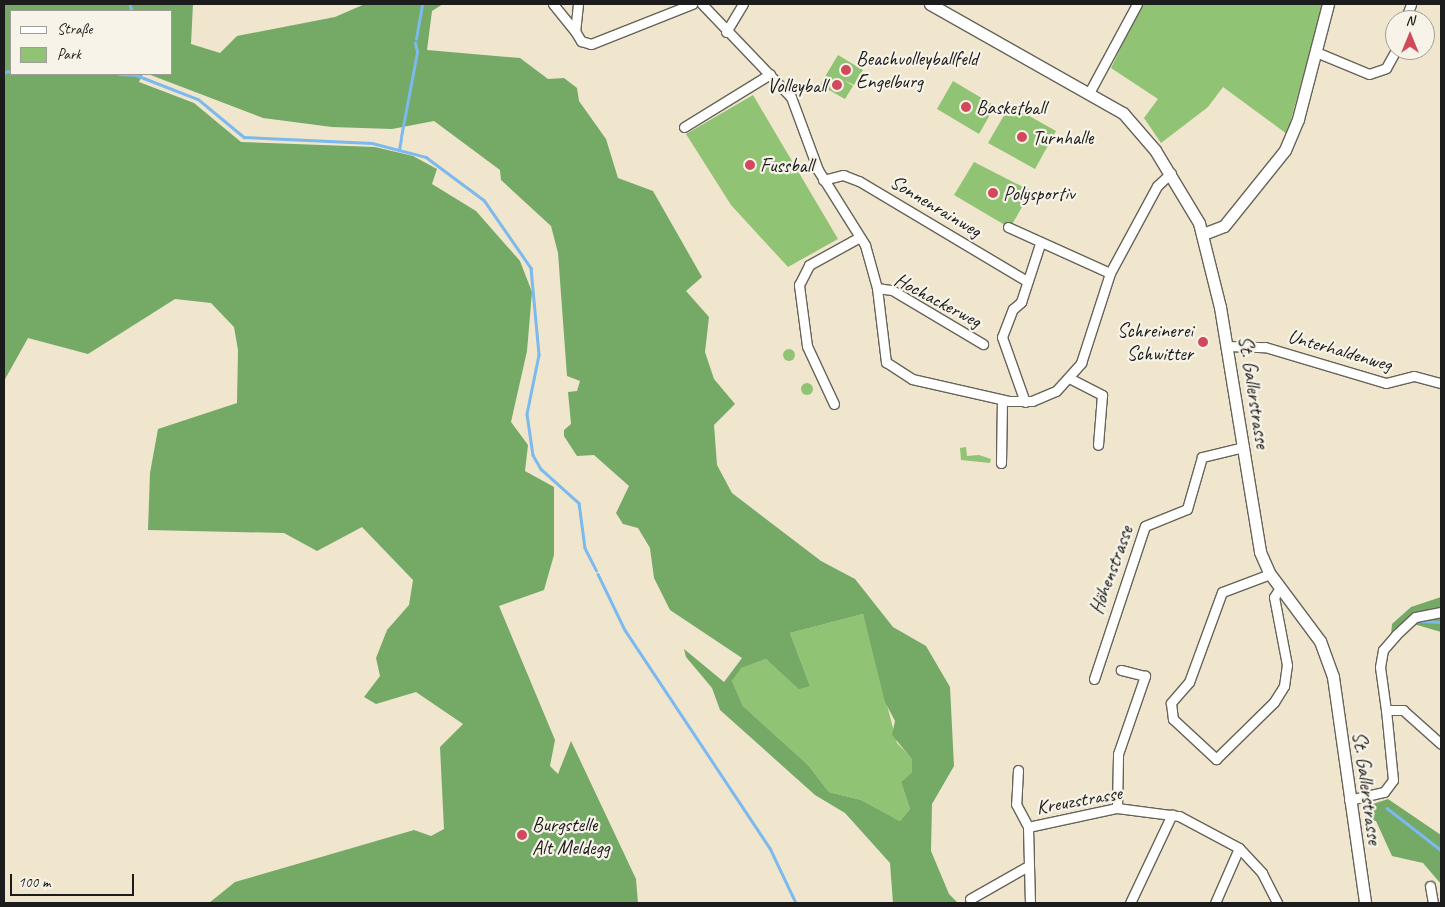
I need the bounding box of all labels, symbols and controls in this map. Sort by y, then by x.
legend [10,10,172,75]
north arrow [1385,10,1435,60]
text: N [1406,12,1414,29]
text: Straße [57,20,92,39]
text: Park [57,45,81,64]
place label: Beachvolleyballfeld Engelburg [856,46,978,93]
marker: Beachvolleyballfeld Engelburg [840,64,852,76]
place label: Volleyball [767,73,827,97]
marker: Volleyball [831,79,843,91]
place label: Basketball [976,95,1046,119]
marker: Basketball [960,101,972,113]
place label: Turnhalle [1032,125,1093,149]
marker: Turnhalle [1016,131,1028,143]
place label: Fussball [760,153,813,177]
marker: Fussball [744,159,756,171]
street label: Sonnenrainweg [886,169,986,243]
place label: Polysportiv [1003,181,1075,205]
marker: Polysportiv [987,187,999,199]
street label: Hochackerweg [890,267,986,333]
place label: Schreinerei Schwitter [1117,319,1193,366]
street label: Unterhaldenweg [1285,324,1395,376]
street label: St. Gallerstrasse [1233,334,1275,450]
marker: Schreinerei Schwitter [1197,336,1209,348]
street label: Höhenstrasse [1084,523,1138,617]
street label: St. Gallerstrasse [1347,730,1387,846]
street label: Kreuzstrasse [1034,781,1124,819]
place label: Burgstelle Alt Meldegg [532,812,610,859]
marker: Burgstelle Alt Meldegg [516,829,528,841]
scale bar [12,864,136,896]
text: 100 m [18,873,50,892]

